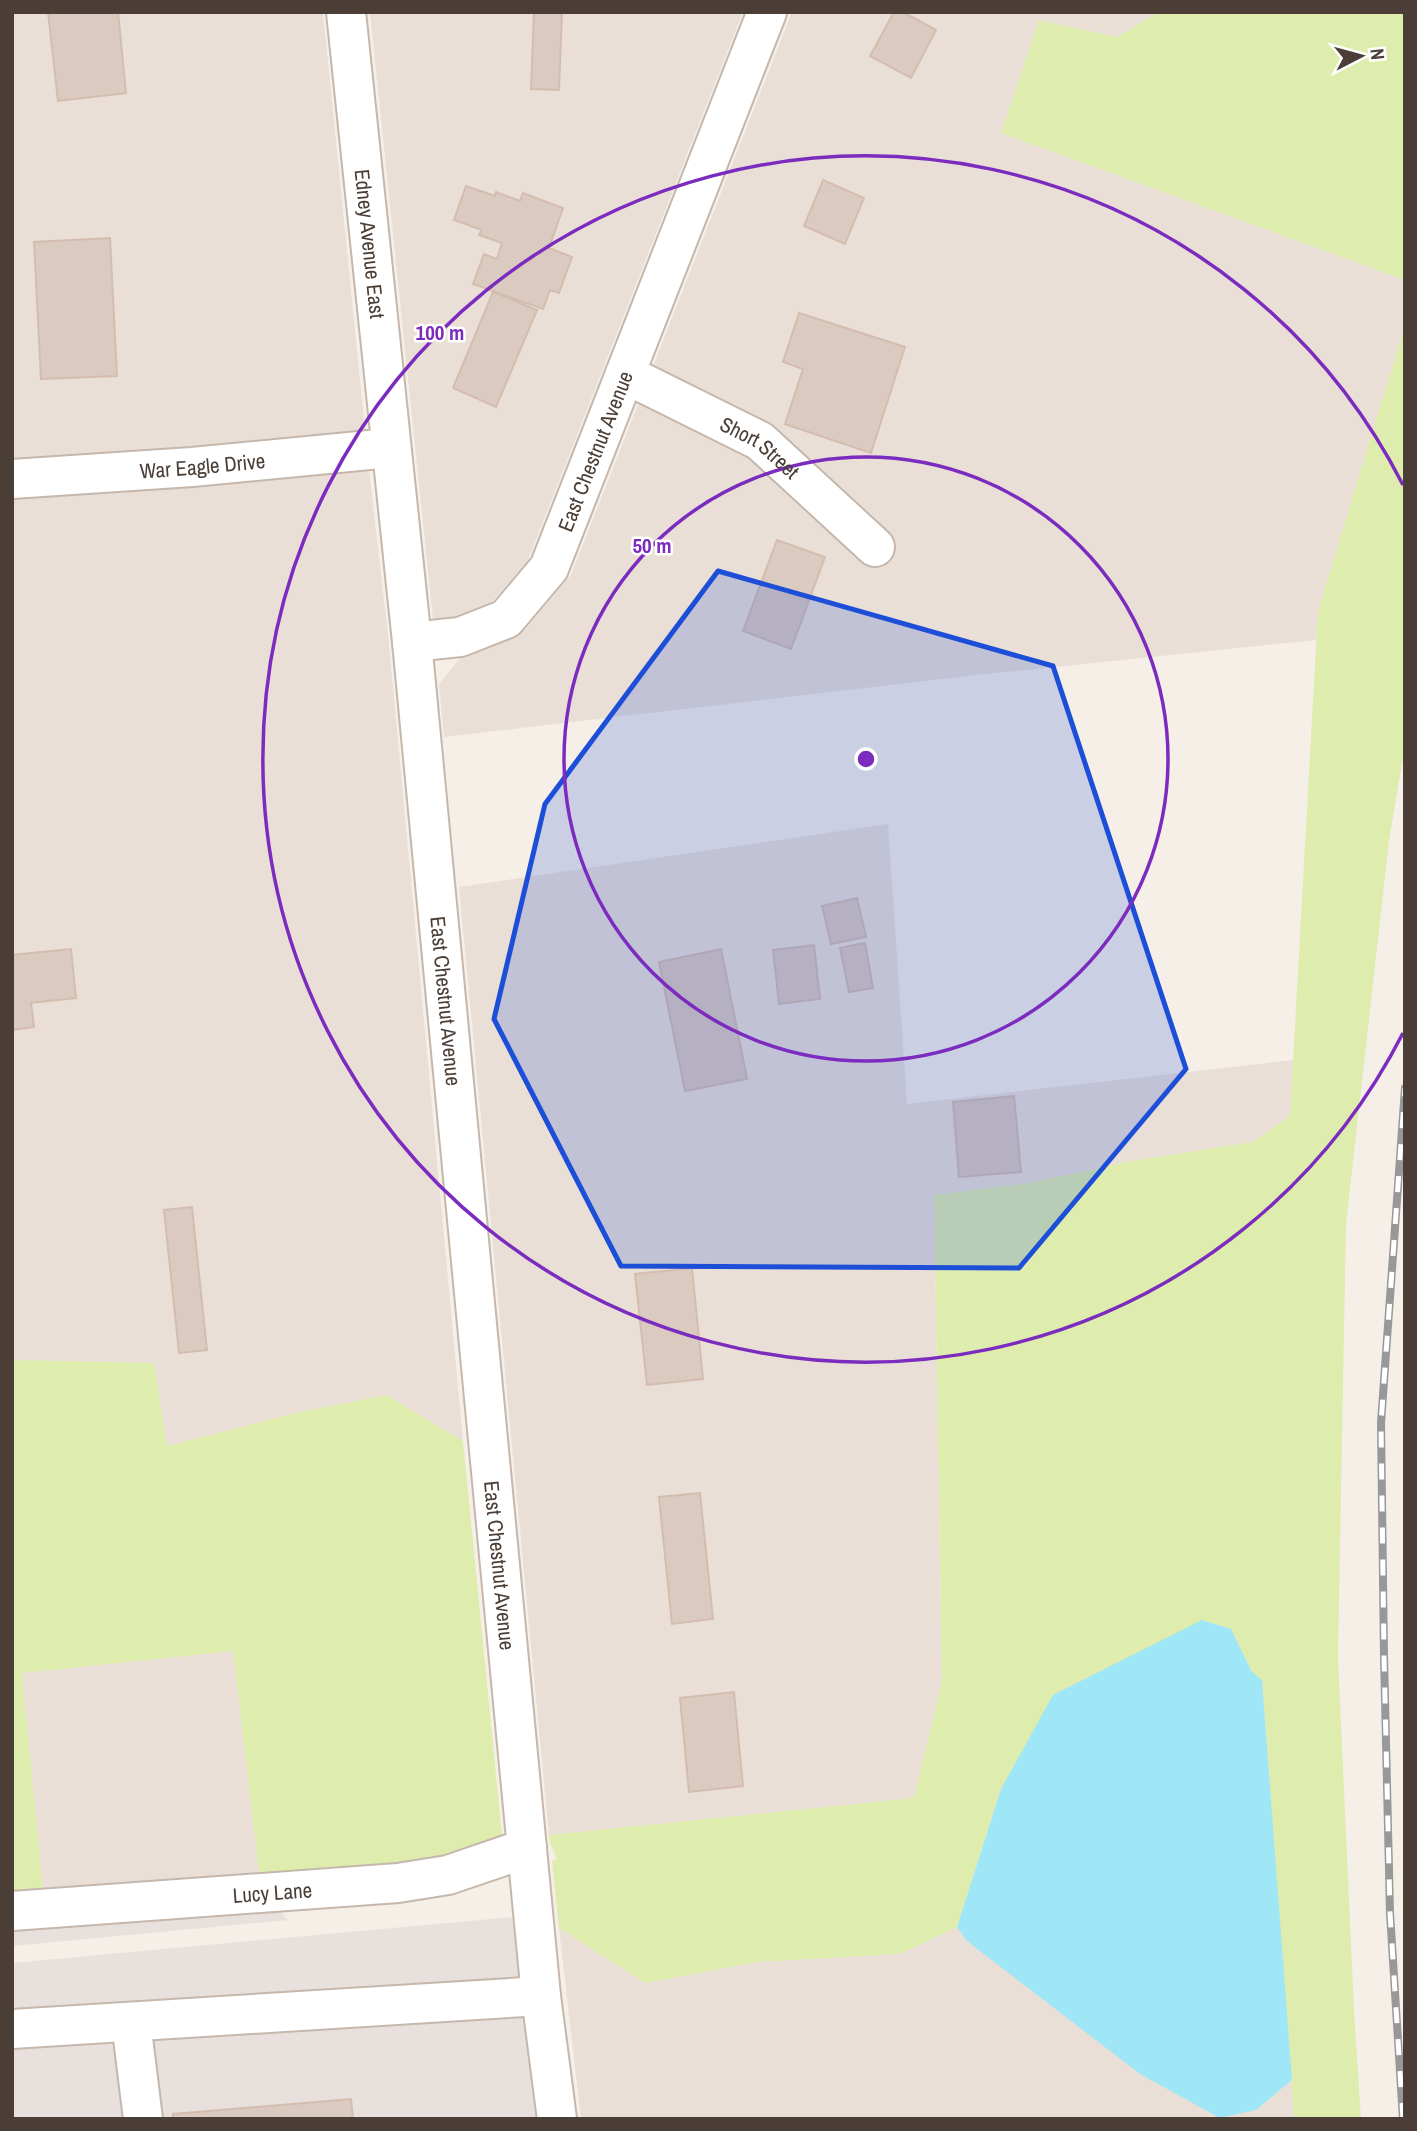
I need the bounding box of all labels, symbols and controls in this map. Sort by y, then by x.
north arrow [1326,21,1396,91]
text: N [1364,47,1391,61]
street label: Edney Avenue East [348,168,393,320]
text: 100 m [416,318,464,347]
street label: East Chestnut Avenue [550,366,639,536]
street label: Short Street [715,409,806,485]
street label: War Eagle Drive [139,446,267,485]
text: 50 m [632,531,672,560]
centre of rings [854,747,878,771]
street label: East Chestnut Avenue [424,915,469,1087]
street label: East Chestnut Avenue [477,1479,522,1651]
street label: Lucy Lane [232,1875,313,1909]

